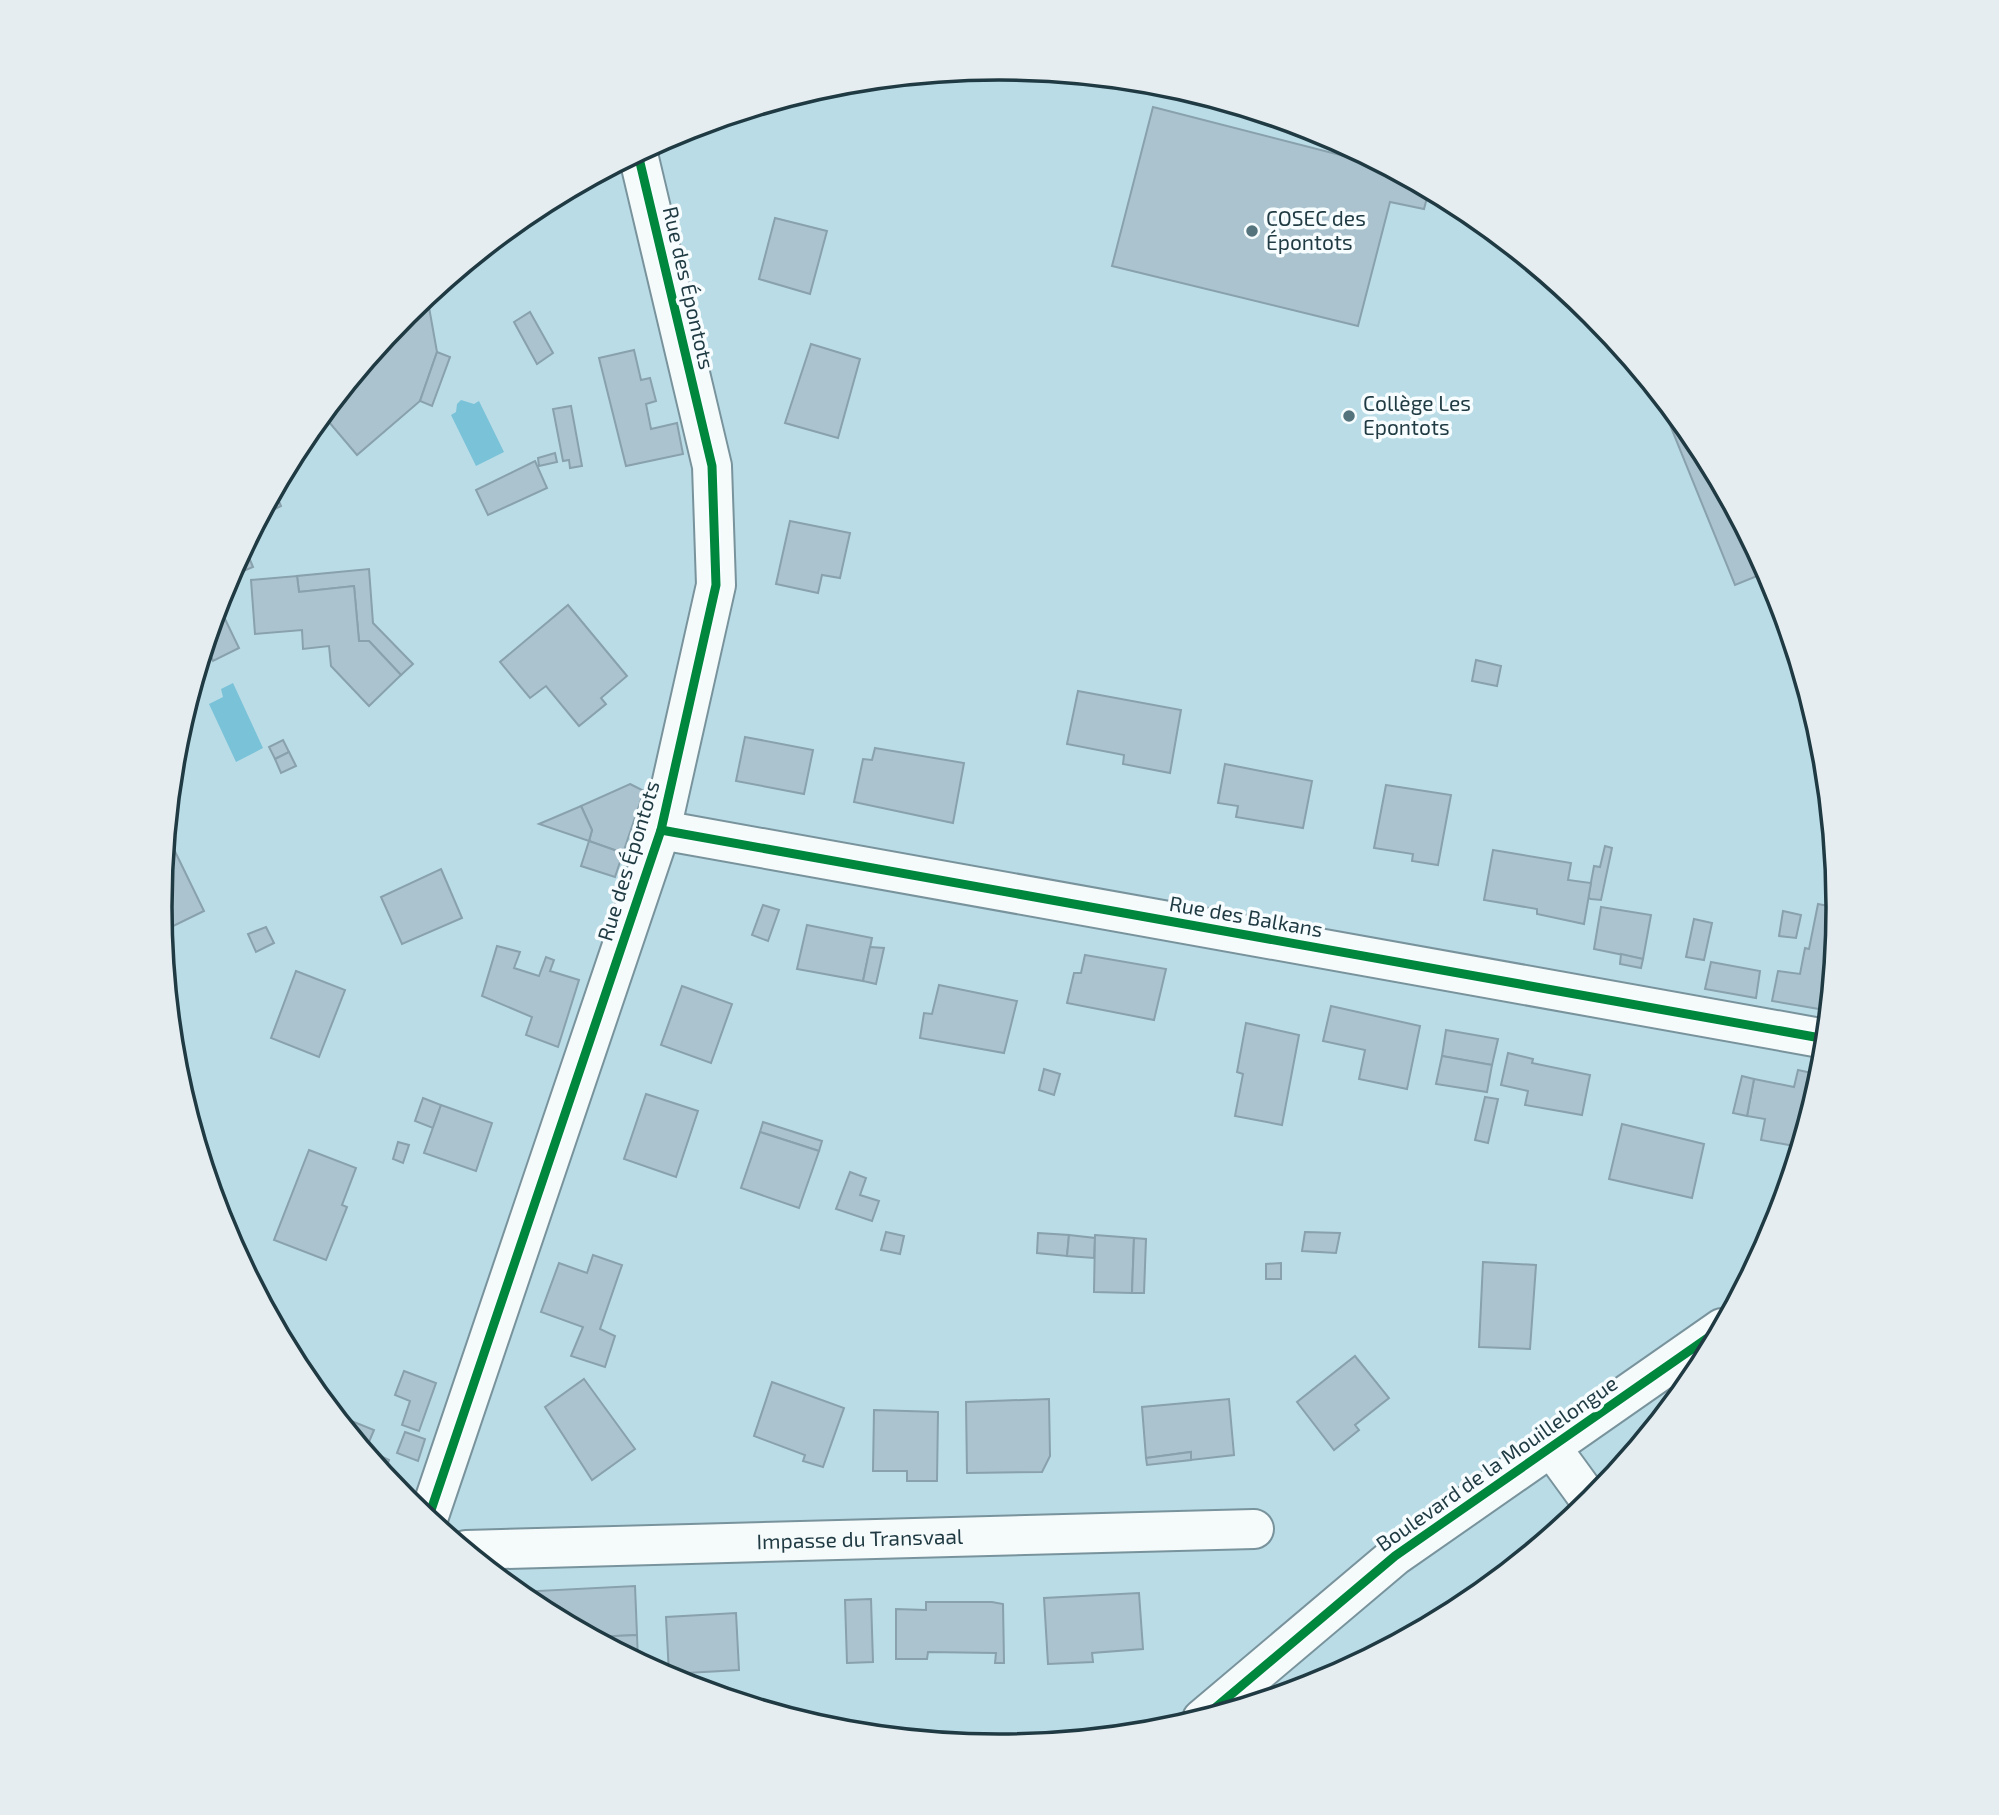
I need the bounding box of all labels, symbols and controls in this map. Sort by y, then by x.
street label: Rue des Épontots [659,204,720,371]
place label: COSEC des Épontots [1266,205,1366,254]
marker: COSEC des Épontots [1244,223,1260,239]
place label: Collège Les Epontots [1363,390,1471,439]
marker: Collège Les Epontots [1341,408,1357,424]
street label: Rue des Épontots [591,777,664,944]
street label: Rue des Balkans [1168,890,1325,941]
street label: Boulevard de la Mouillelongue [1371,1370,1622,1556]
street label: Impasse du Transvaal [756,1523,964,1553]

